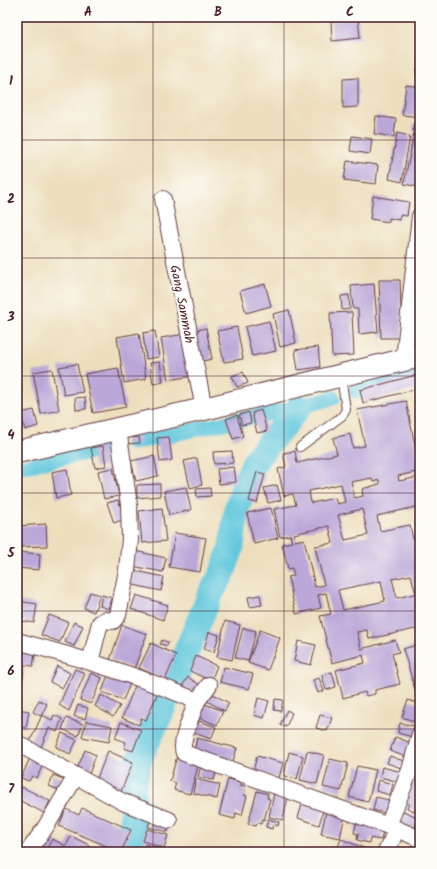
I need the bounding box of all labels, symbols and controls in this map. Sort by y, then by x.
text: A [84,2,92,23]
text: B [214,2,222,23]
text: C [346,2,354,23]
text: 1 [9,71,13,92]
text: 2 [7,189,15,210]
street label: Gang Sammah [164,263,199,345]
text: 3 [6,307,15,328]
text: 4 [7,425,15,446]
text: 5 [7,543,16,564]
text: 6 [7,661,15,682]
text: 7 [8,779,15,800]

